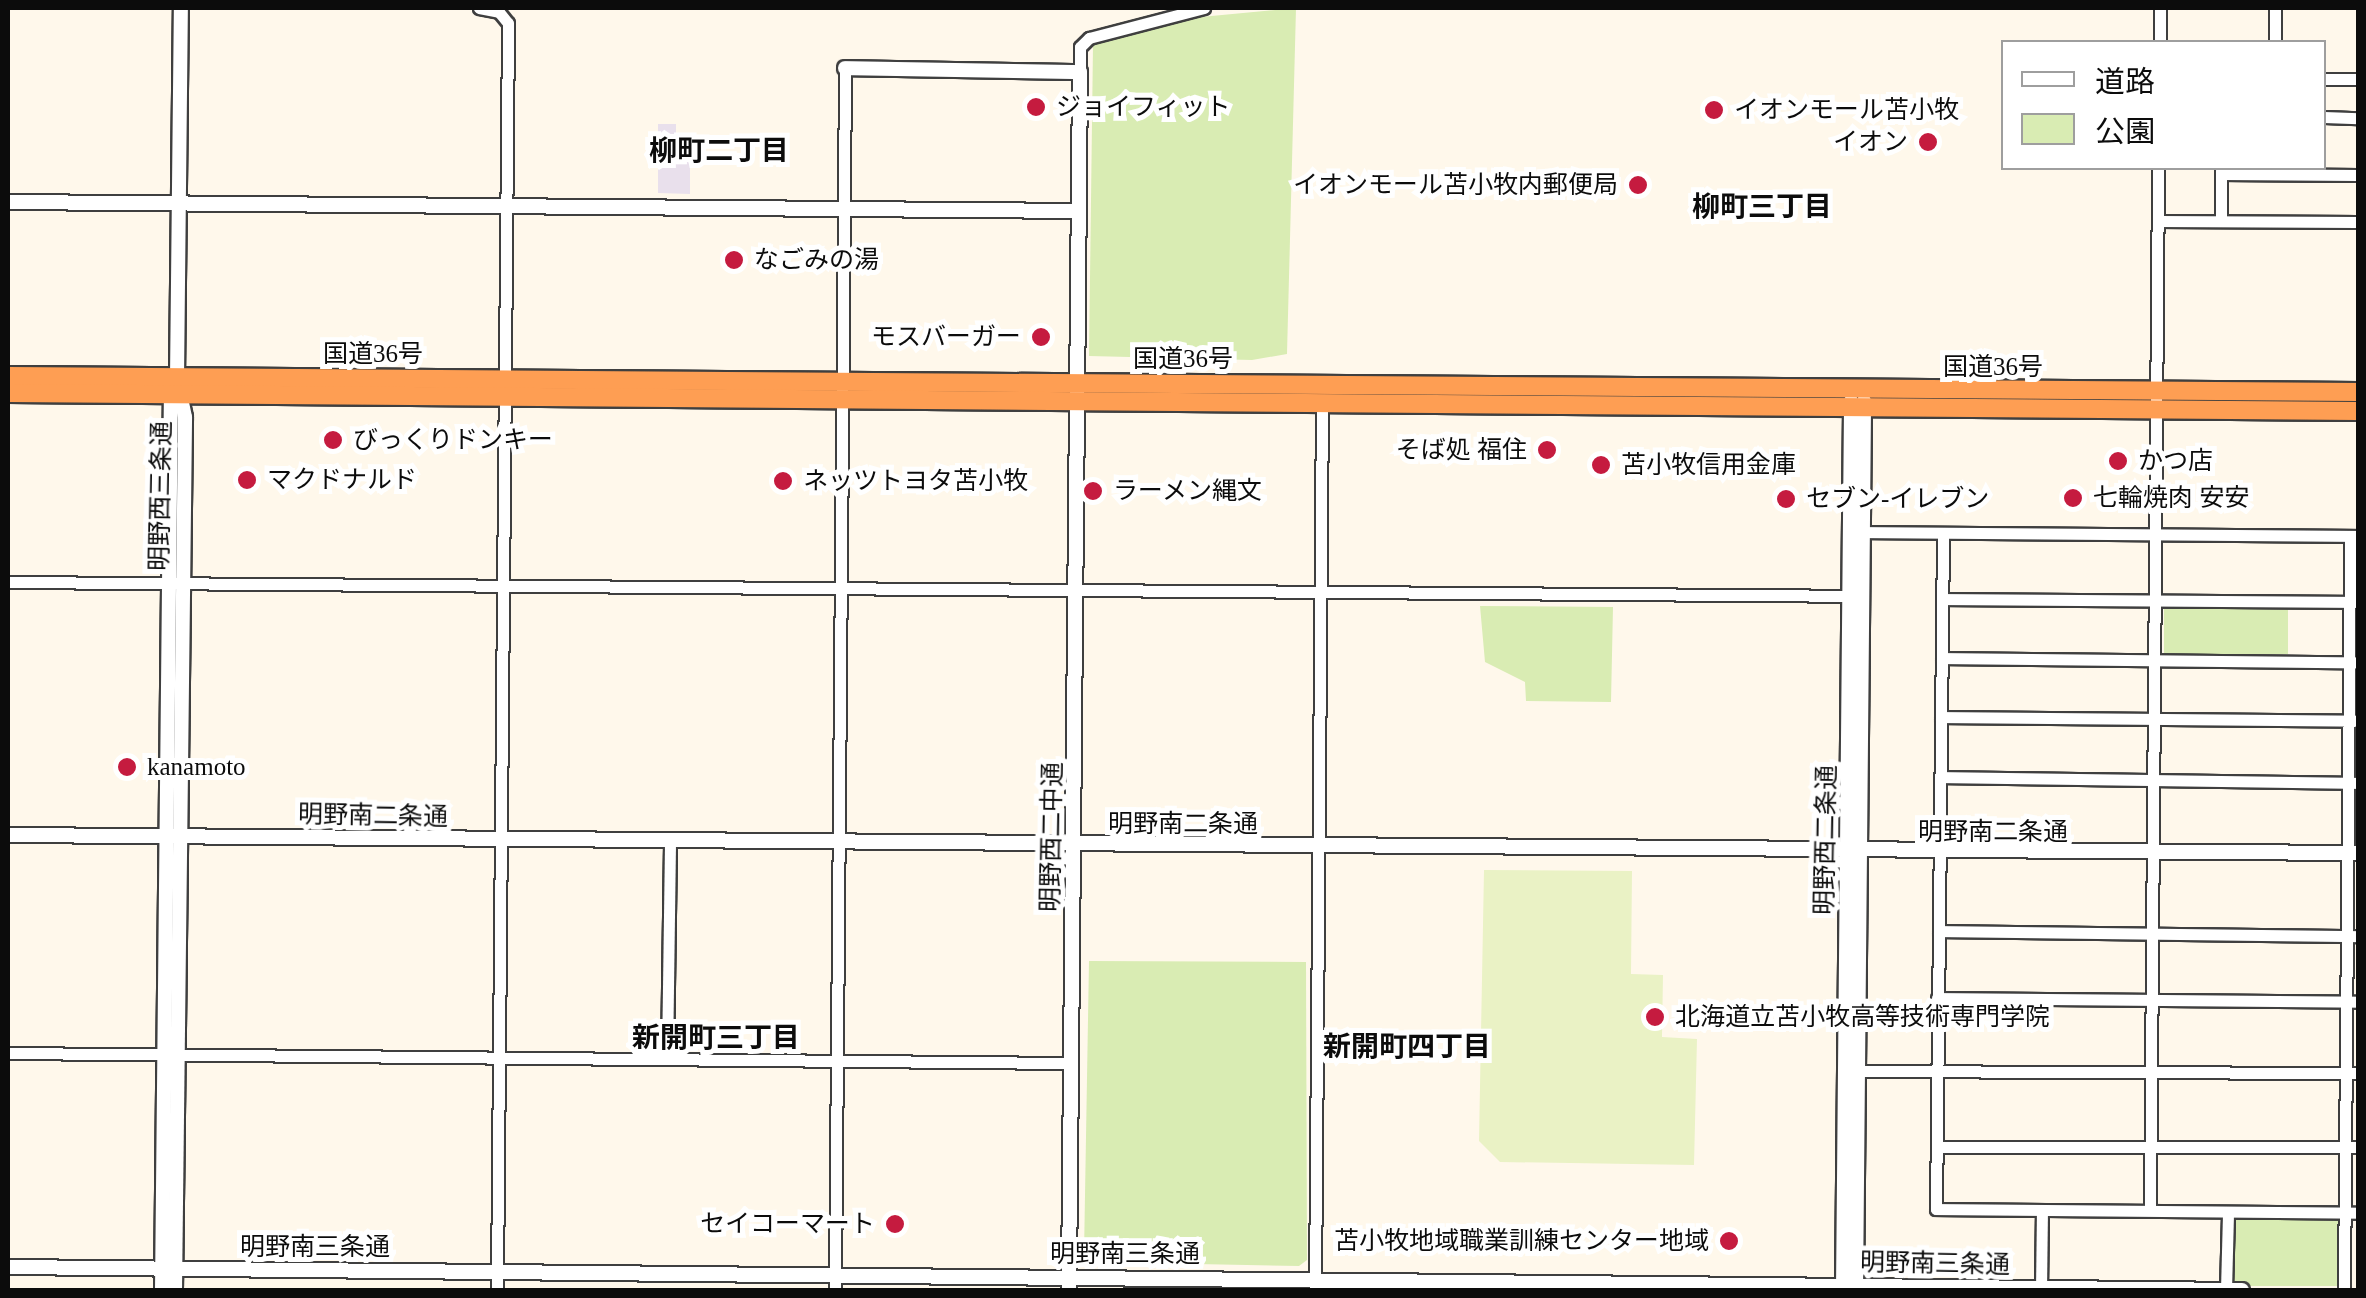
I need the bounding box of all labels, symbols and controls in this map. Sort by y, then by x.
legend [2001,40,2326,170]
text: 道路 [2095,65,2155,98]
place label: ジョイフィット [1056,92,1231,122]
place label: イオンモール苫小牧 [1734,95,1959,125]
marker: ジョイフィット [1025,96,1047,118]
marker: イオンモール苫小牧 [1703,99,1725,121]
text: 公園 [2095,115,2155,148]
place label: イオン [1833,127,1908,157]
marker: イオン [1917,131,1939,153]
district label: 柳町二丁目 [649,134,789,168]
place label: イオンモール苫小牧内郵便局 [1293,170,1618,200]
marker: イオンモール苫小牧内郵便局 [1627,174,1649,196]
district label: 柳町三丁目 [1692,190,1832,224]
place label: なごみの湯 [754,245,879,275]
marker: なごみの湯 [723,249,745,271]
place label: モスバーガー [871,322,1021,352]
marker: モスバーガー [1030,326,1052,348]
street label: 国道36号 [323,339,423,369]
street label: 国道36号 [1133,344,1233,374]
street label: 国道36号 [1943,352,2043,382]
street label: 明野西三条通 [145,421,177,571]
place label: びっくりドンキー [353,425,553,455]
marker: びっくりドンキー [322,429,344,451]
place label: そば処 福住 [1396,435,1527,465]
marker: そば処 福住 [1536,439,1558,461]
place label: かつ店 [2138,446,2213,476]
place label: 苫小牧信用金庫 [1621,450,1796,480]
marker: かつ店 [2107,450,2129,472]
marker: 苫小牧信用金庫 [1590,454,1612,476]
place label: マクドナルド [267,465,417,495]
place label: ネッツトヨタ苫小牧 [803,466,1028,496]
marker: マクドナルド [236,469,258,491]
marker: ネッツトヨタ苫小牧 [772,470,794,492]
place label: ラーメン縄文 [1113,476,1263,506]
marker: ラーメン縄文 [1082,480,1104,502]
place label: 七輪焼肉 安安 [2093,483,2249,513]
place label: セブン-イレブン [1806,484,1989,514]
marker: 七輪焼肉 安安 [2062,487,2084,509]
marker: セブン-イレブン [1775,488,1797,510]
place label: kanamoto [147,752,246,782]
marker: kanamoto [116,756,138,778]
street label: 明野西二中通 [1036,762,1068,912]
street label: 明野西二条通 [1810,765,1842,915]
street label: 明野南二条通 [298,800,448,832]
street label: 明野南二条通 [1108,809,1258,839]
street label: 明野南二条通 [1918,817,2068,847]
place label: 北海道立苫小牧高等技術専門学院 [1675,1002,2050,1032]
marker: 北海道立苫小牧高等技術専門学院 [1644,1006,1666,1028]
district label: 新開町三丁目 [632,1021,800,1055]
district label: 新開町四丁目 [1323,1030,1491,1064]
place label: セイコーマート [700,1209,875,1239]
marker: セイコーマート [884,1213,906,1235]
place label: 苫小牧地域職業訓練センター地域 [1334,1226,1709,1256]
marker: 苫小牧地域職業訓練センター地域 [1718,1230,1740,1252]
street label: 明野南三条通 [240,1232,390,1262]
street label: 明野南三条通 [1050,1239,1200,1269]
street label: 明野南三条通 [1860,1248,2010,1280]

